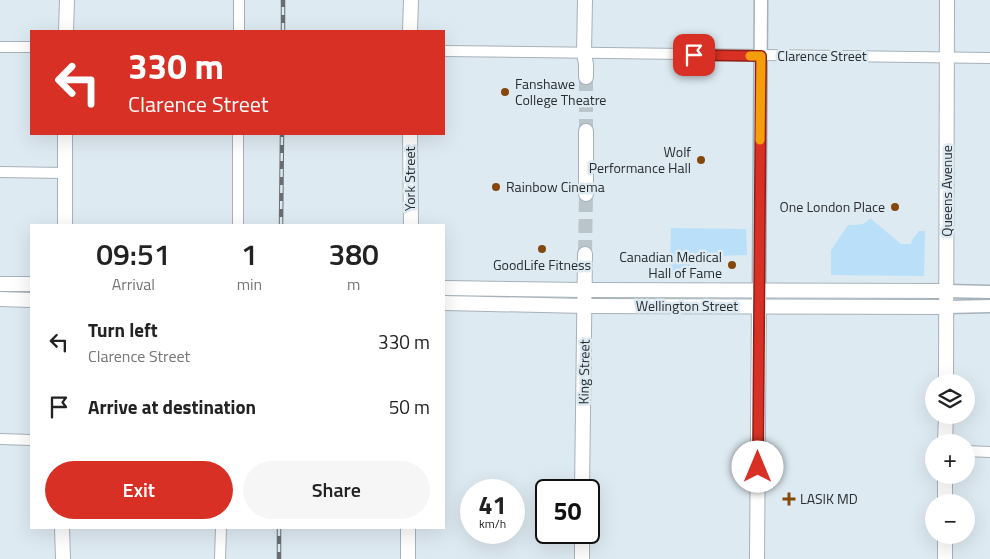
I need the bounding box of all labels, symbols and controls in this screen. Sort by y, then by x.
pin [673,34,715,76]
text: 330 m [128,39,224,93]
icon: arrive [680,41,708,69]
street label: Clarence Street [777,45,867,66]
icon: left [45,50,110,115]
place label: Fanshawe College Theatre [515,73,606,110]
marker: Fanshawe College Theatre [499,86,511,98]
text: Clarence Street [128,87,269,121]
place label: Wolf Performance Hall [589,141,691,178]
street label: Queens Avenue [936,145,957,237]
street label: York Street [399,147,420,211]
marker: Wolf Performance Hall [695,154,707,166]
place label: Rainbow Cinema [506,176,605,197]
marker: Rainbow Cinema [490,181,502,193]
place label: One London Place [780,196,885,217]
marker: One London Place [889,201,901,213]
text: 09:51 [96,231,171,277]
text: 1 [241,231,258,277]
text: 380 [328,231,379,277]
marker: GoodLife Fitness [536,243,548,255]
place label: Canadian Medical Hall of Fame [619,246,722,283]
place label: GoodLife Fitness [493,254,591,275]
marker: Canadian Medical Hall of Fame [726,259,738,271]
text: Arrival [112,272,155,296]
text: min [237,272,262,296]
text: m [347,272,360,296]
street label: Wellington Street [636,295,738,316]
text: Turn left [88,315,158,344]
text: 330 m [378,327,430,356]
icon: left [45,328,73,356]
street label: King Street [572,339,595,405]
text: Clarence Street [88,344,190,368]
map controls [925,374,975,544]
button: layers [925,374,975,424]
text: Arrive at destination [88,392,256,421]
text: 50 m [389,392,430,421]
icon: arrive [45,393,73,421]
button: + [925,434,975,484]
position arrow [731,440,783,492]
button: Exit [45,461,233,519]
button: Share [243,461,430,519]
speed limit sign: 50 [535,479,600,544]
text: 41 [478,486,507,524]
place label: LASIK MD [800,488,858,509]
marker: LASIK MD [782,492,796,506]
button: − [925,494,975,544]
text: km/h [479,514,506,533]

